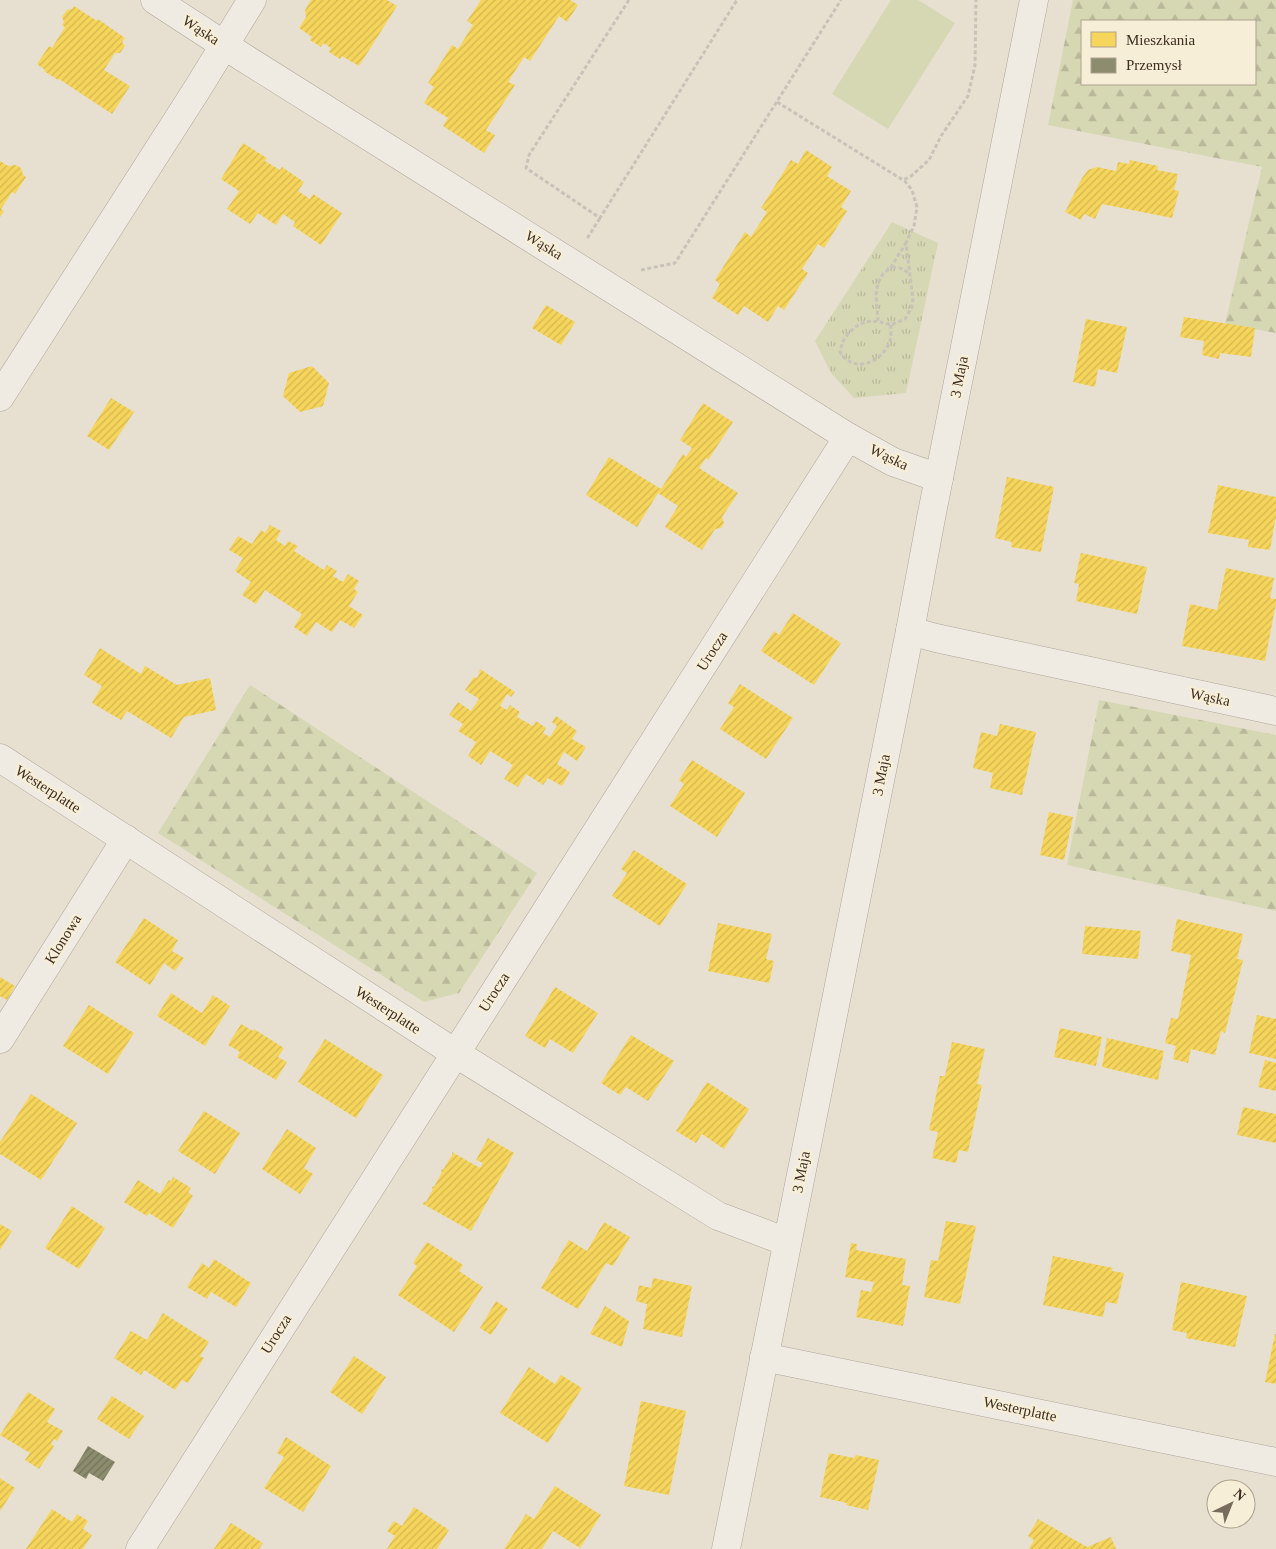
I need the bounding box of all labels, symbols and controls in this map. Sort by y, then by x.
street label: Wąska [180,12,223,48]
legend [1081,20,1256,85]
text: Mieszkania [1126,32,1195,48]
text: Przemysł [1126,57,1183,73]
street label: Wąska [522,227,566,263]
street label: 3 Maja [947,354,971,399]
street label: Wąska [867,441,911,473]
street label: Urocza [693,628,731,674]
street label: Wąska [1188,685,1232,709]
street label: 3 Maja [869,752,893,797]
street label: Westerplatte [12,762,84,816]
street label: Klonowa [42,911,85,967]
street label: Urocza [475,969,513,1015]
street label: Westerplatte [352,983,424,1037]
street label: 3 Maja [789,1149,813,1194]
street label: Urocza [258,1311,294,1357]
street label: Westerplatte [982,1393,1058,1425]
north arrow [1206,1479,1256,1529]
text: N [1231,1486,1248,1504]

